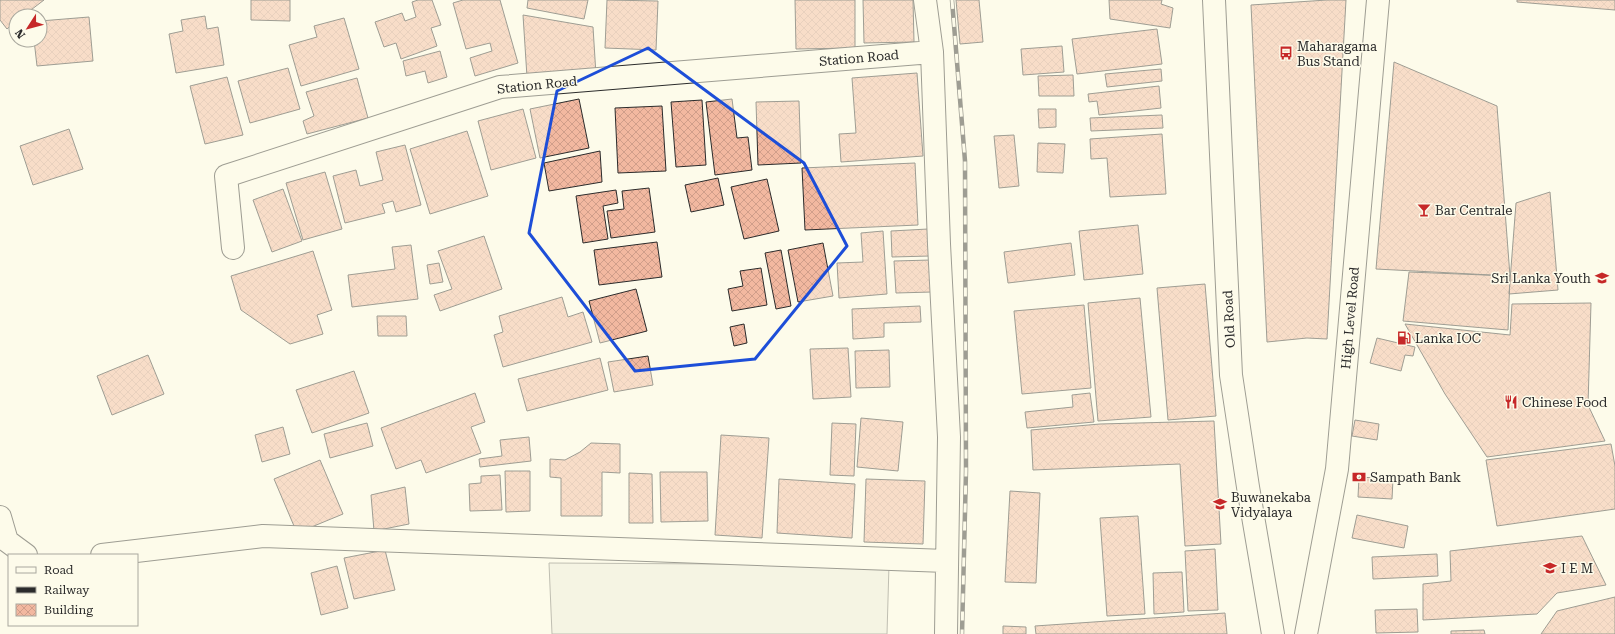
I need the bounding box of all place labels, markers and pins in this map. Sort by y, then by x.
place label: Maharagama Bus Stand [1297,39,1377,69]
bus stop icon: Maharagama Bus Stand [1278,45,1294,61]
bar icon: Bar Centrale [1416,202,1432,218]
place label: Bar Centrale [1435,203,1512,218]
school or university icon: Sri Lanka Youth [1594,270,1610,286]
place label: Sri Lanka Youth [1491,271,1592,286]
fuel station icon: Lanka IOC [1396,330,1412,346]
place label: Lanka IOC [1415,331,1481,346]
restaurant icon: Chinese Food [1503,394,1519,410]
place label: Chinese Food [1522,395,1608,410]
bank icon: Sampath Bank [1351,469,1367,485]
place label: Sampath Bank [1370,470,1461,485]
place label: Buwanekaba Vidyalaya [1231,490,1311,520]
school or university icon: Buwanekaba Vidyalaya [1212,496,1228,512]
school or university icon: I E M [1542,560,1558,576]
place label: I E M [1561,561,1593,576]

